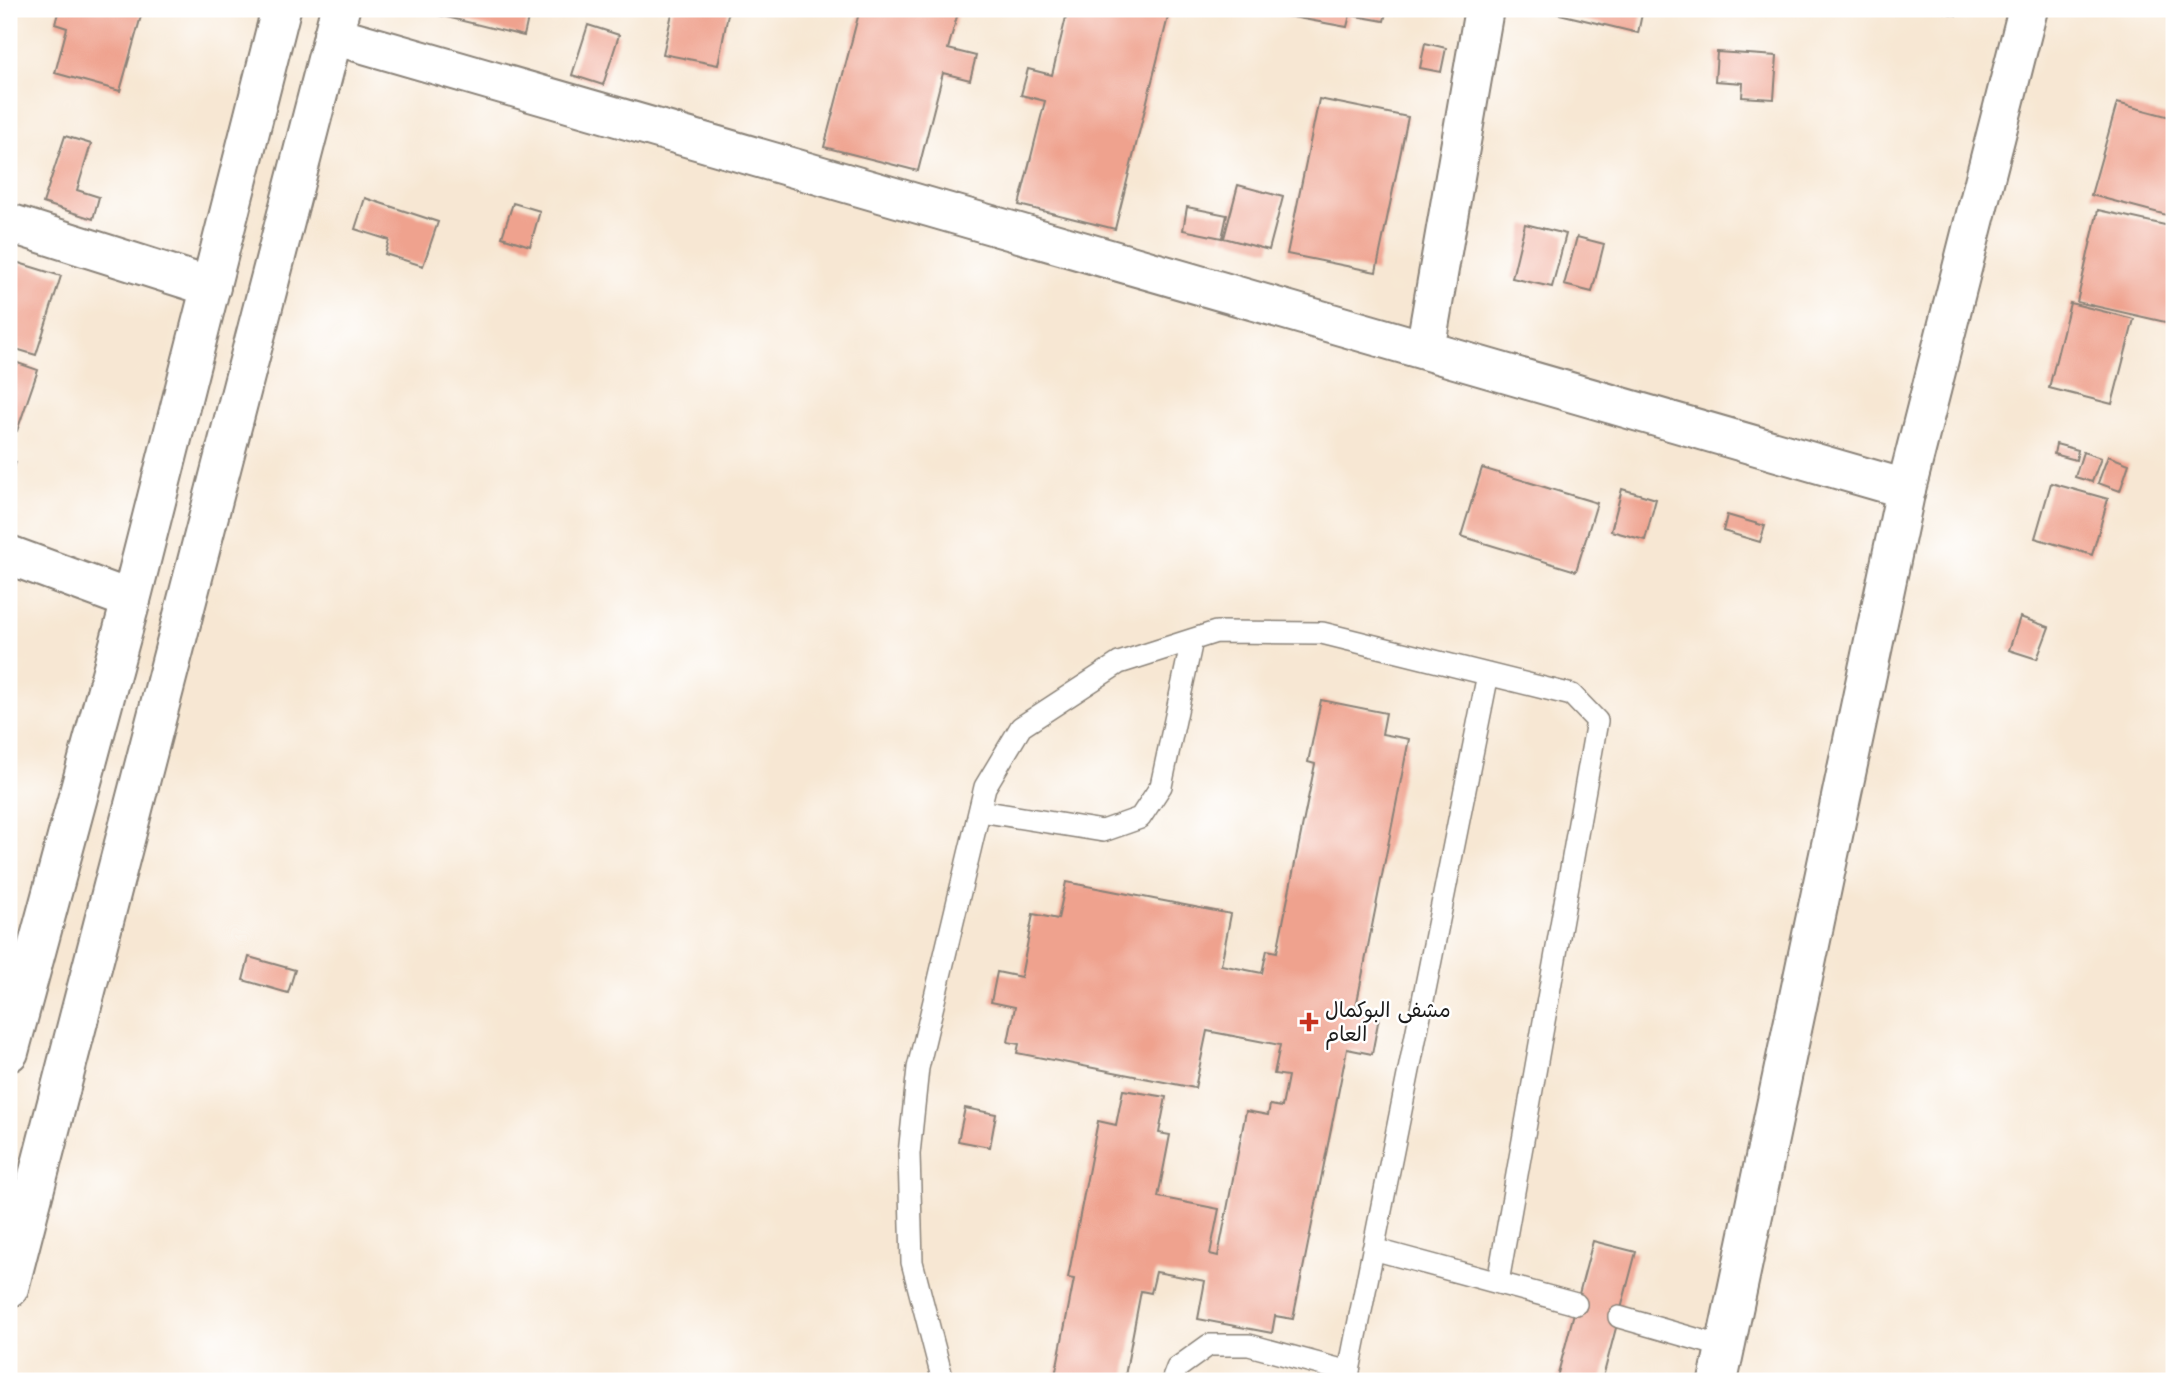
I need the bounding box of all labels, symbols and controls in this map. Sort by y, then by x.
place label: مشفى البوكمال العام [1325,998,1451,1050]
marker: مشفى البوكمال العام [1299,1012,1319,1032]

